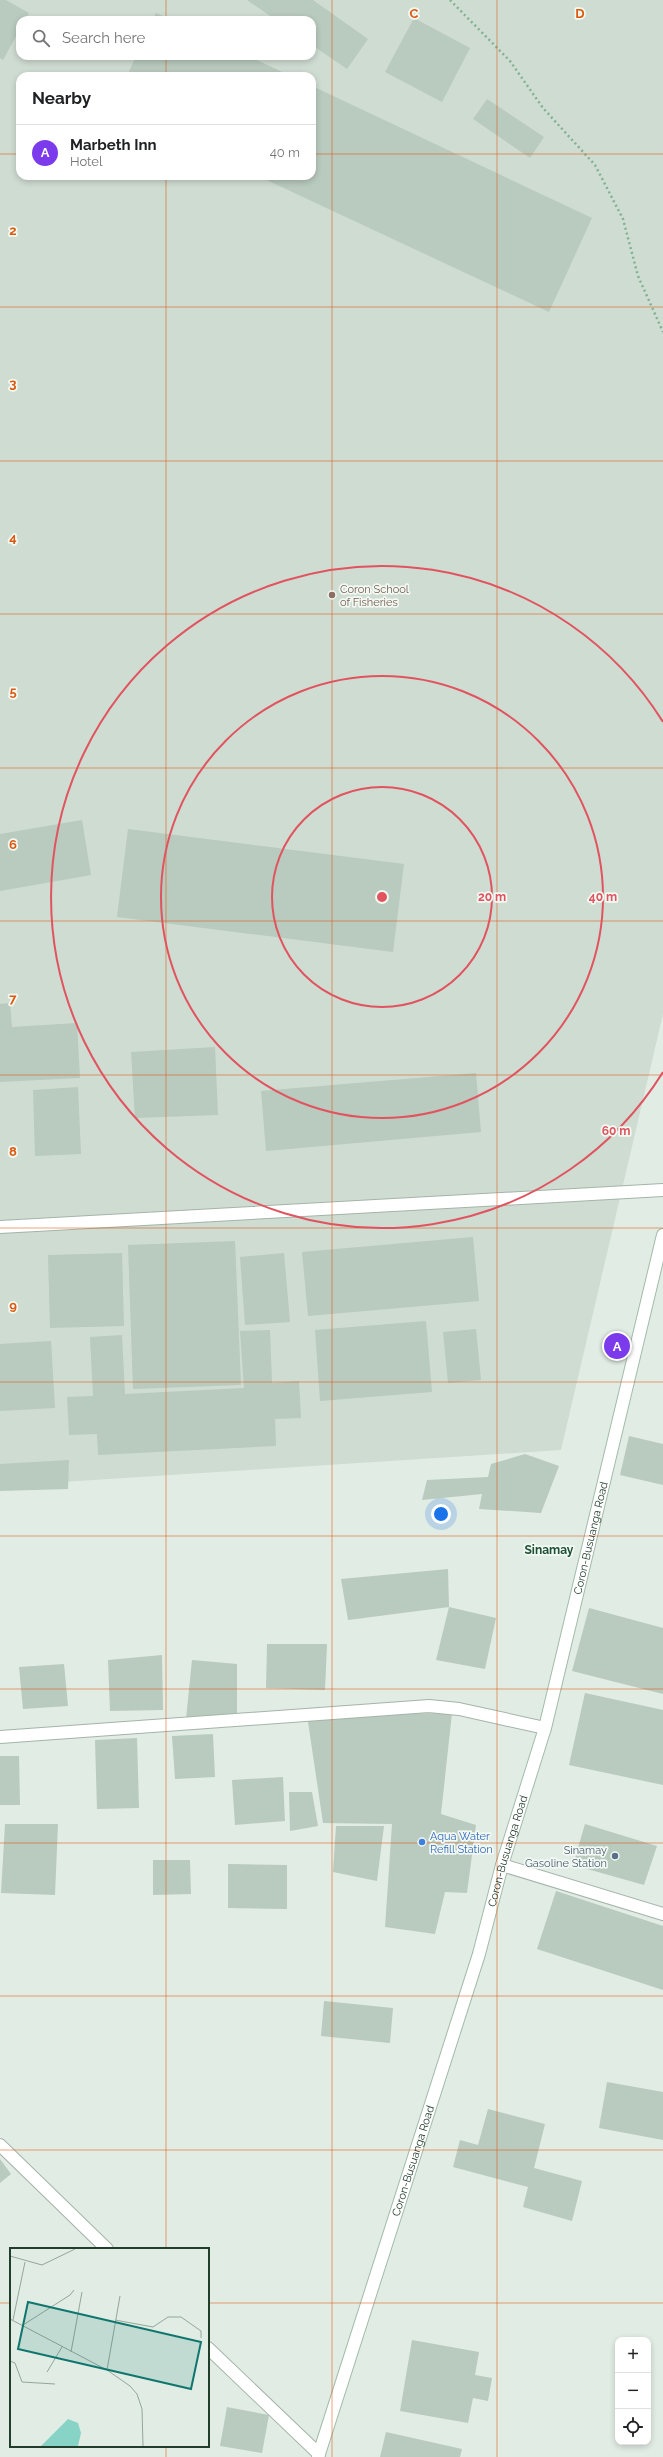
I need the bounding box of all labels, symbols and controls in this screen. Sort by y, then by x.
text: C [410,6,419,21]
text: D [575,6,585,21]
search box [16,16,316,60]
icon: search [30,27,52,49]
text: Search here [62,29,145,47]
text: Nearby [32,88,91,108]
text: Marbeth Inn [70,136,157,154]
text: A [41,145,49,160]
text: 40 m [270,145,300,160]
text: Hotel [70,154,103,169]
text: 2 [9,223,17,238]
text: 3 [9,376,17,391]
text: 4 [9,530,17,545]
place label: Coron School of Fisheries [340,583,409,609]
marker: Coron School of Fisheries [327,590,337,600]
text: 5 [9,684,17,699]
text: 6 [9,837,17,852]
centre of rings [375,890,389,904]
text: 20 m [478,890,506,904]
text: 40 m [589,890,617,904]
text: 7 [9,991,17,1006]
text: 60 m [602,1124,630,1138]
text: 8 [9,1144,17,1159]
text: 9 [9,1298,17,1313]
pin: A [604,1331,630,1361]
street label: Coron-Busuanga Road [571,1480,611,1596]
your location [431,1504,451,1524]
district label: Sinamay [525,1543,574,1557]
street label: Coron-Busuanga Road [485,1794,531,1908]
place label: Aqua Water Refill Station [430,1830,493,1856]
marker: Aqua Water Refill Station [417,1837,427,1847]
place label: Sinamay Gasoline Station [525,1844,607,1870]
marker: Sinamay Gasoline Station [610,1851,620,1861]
street label: Coron-Busuanga Road [389,2104,437,2218]
inset map [10,2248,209,2447]
map controls [615,2337,651,2445]
button: + [615,2337,651,2373]
button: − [615,2373,651,2409]
button: locate [615,2409,651,2445]

